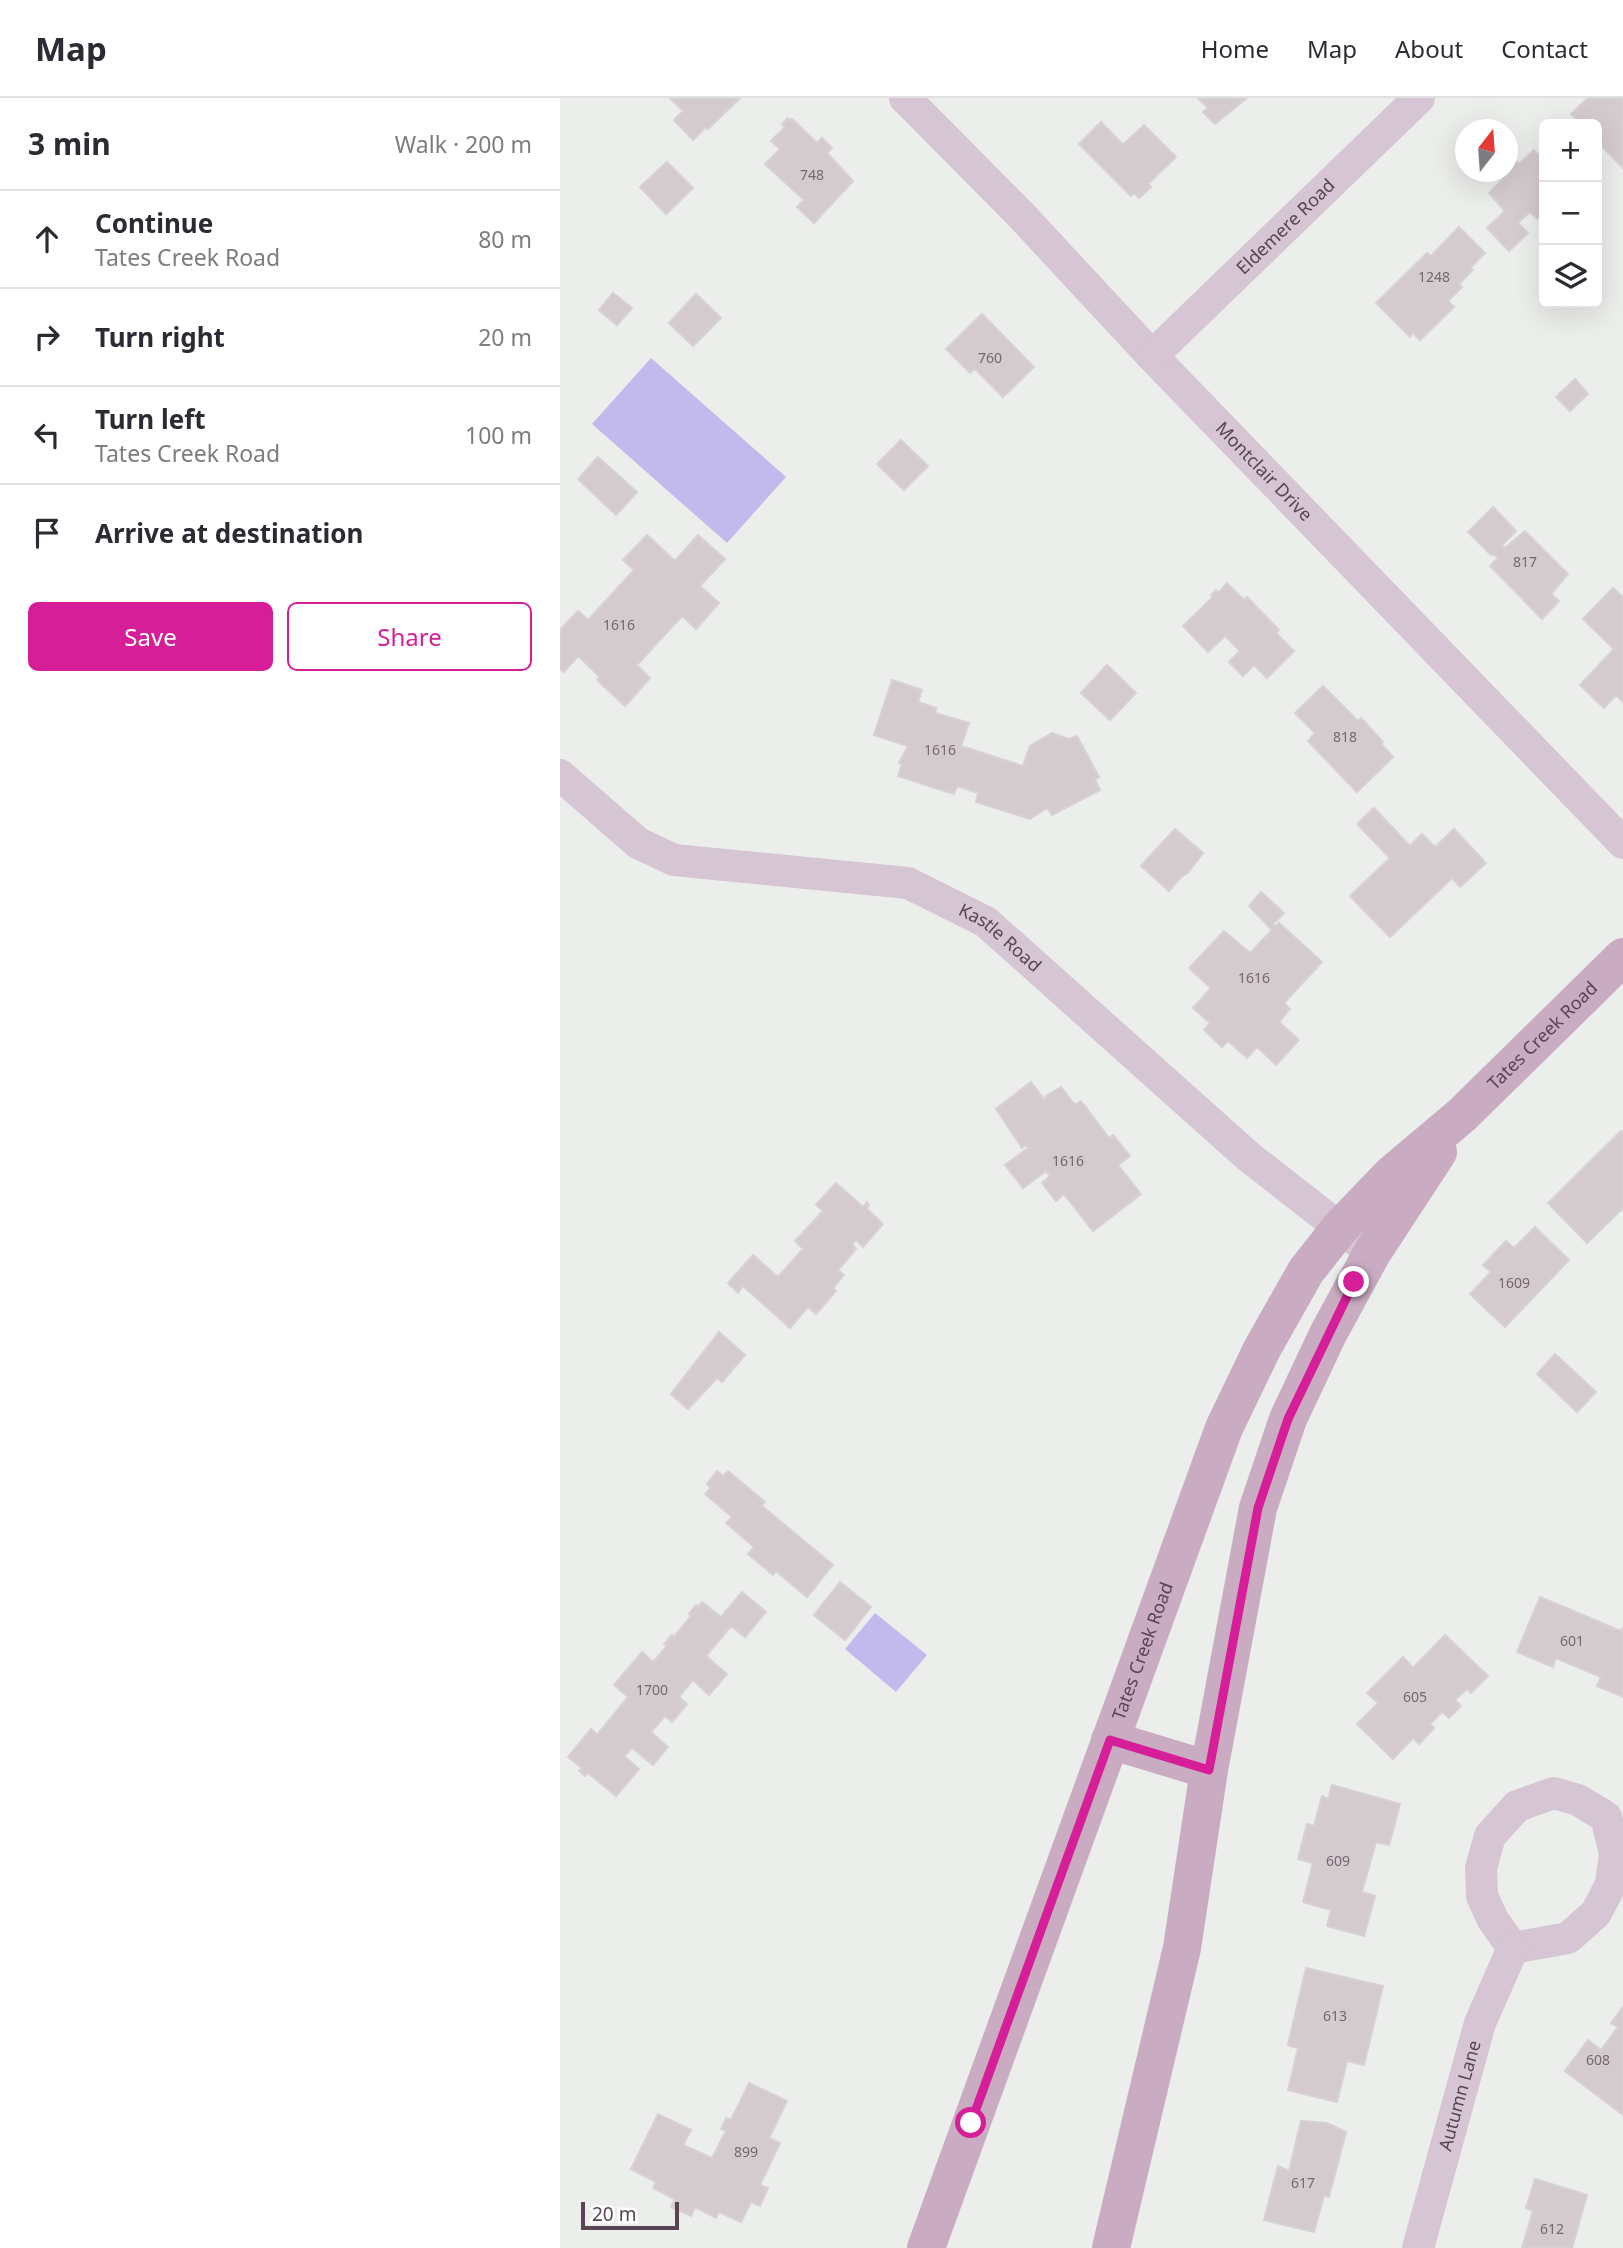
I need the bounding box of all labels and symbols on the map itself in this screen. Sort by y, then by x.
north arrow [1455,119,1518,182]
house number: 748 [800,165,824,184]
street label: Eldemere Road [1231,173,1339,279]
house number: 1248 [1418,267,1450,286]
house number: 760 [978,348,1002,367]
street label: Montclair Drive [1211,416,1318,526]
house number: 817 [1513,552,1537,571]
house number: 1616 [603,615,635,634]
house number: 818 [1333,727,1357,746]
house number: 1616 [924,740,956,759]
street label: Kastle Road [955,897,1047,977]
house number: 1616 [1238,968,1270,987]
street label: Tates Creek Road [1482,976,1602,1095]
house number: 1616 [1052,1151,1084,1170]
route end [1338,1266,1369,1297]
house number: 1609 [1498,1273,1530,1292]
street label: Tates Creek Road [1106,1579,1178,1723]
house number: 601 [1560,1631,1584,1650]
house number: 1700 [636,1680,668,1699]
house number: 605 [1403,1687,1427,1706]
house number: 609 [1326,1851,1350,1870]
house number: 613 [1323,2006,1347,2025]
street label: Autumn Lane [1432,2037,1486,2153]
house number: 608 [1586,2050,1610,2069]
route start [955,2107,986,2138]
house number: 899 [734,2142,758,2161]
house number: 617 [1291,2173,1315,2192]
scale bar [581,2199,679,2231]
house number: 612 [1540,2219,1564,2238]

